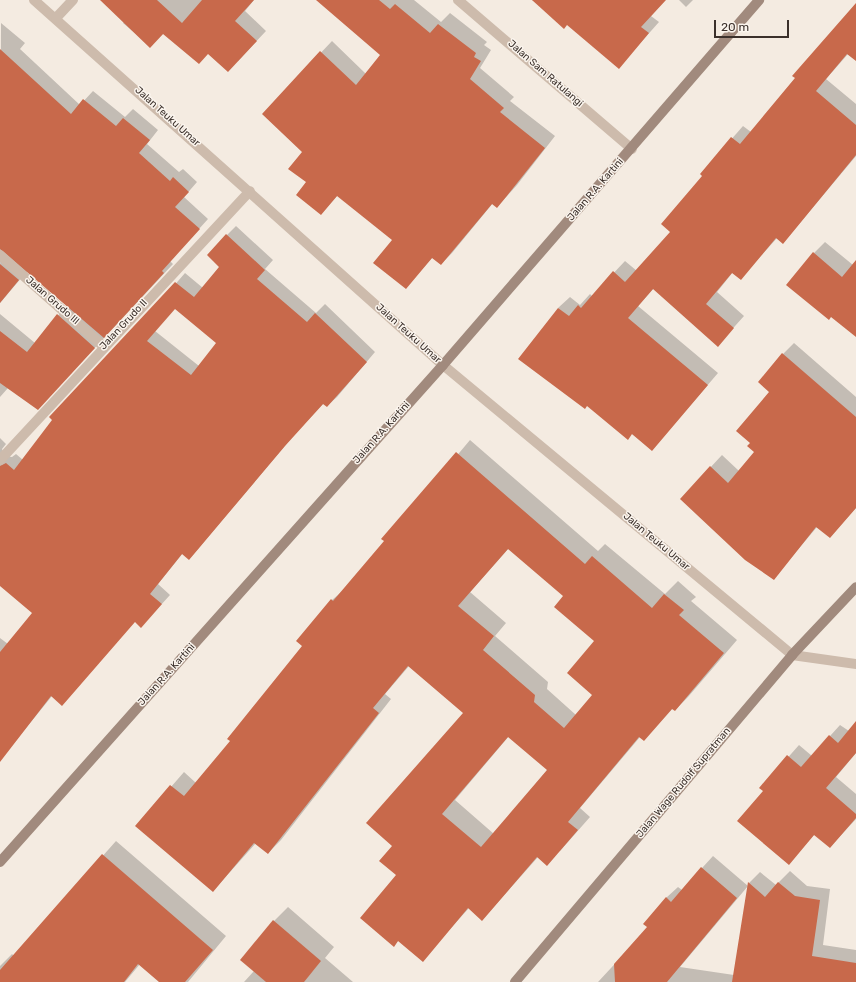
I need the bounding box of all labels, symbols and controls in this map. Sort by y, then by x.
scale bar [716,12,791,38]
text: 20 m [721,20,749,34]
street label: Jalan Sam Ratulangi [505,38,585,110]
street label: Jalan Teuku Umar [132,85,202,149]
street label: Jalan R.A. Kartini [566,156,626,224]
street label: Jalan Grudo III [23,274,81,328]
street label: Jalan Grudo II [98,297,150,353]
street label: Jalan Teuku Umar [373,302,443,366]
street label: Jalan R.A. Kartini [351,400,413,466]
street label: Jalan Teuku Umar [620,511,692,573]
street label: Jalan R.A. Kartini [136,642,198,708]
street label: Jalan Wage Rudolf Supratman [634,725,734,841]

